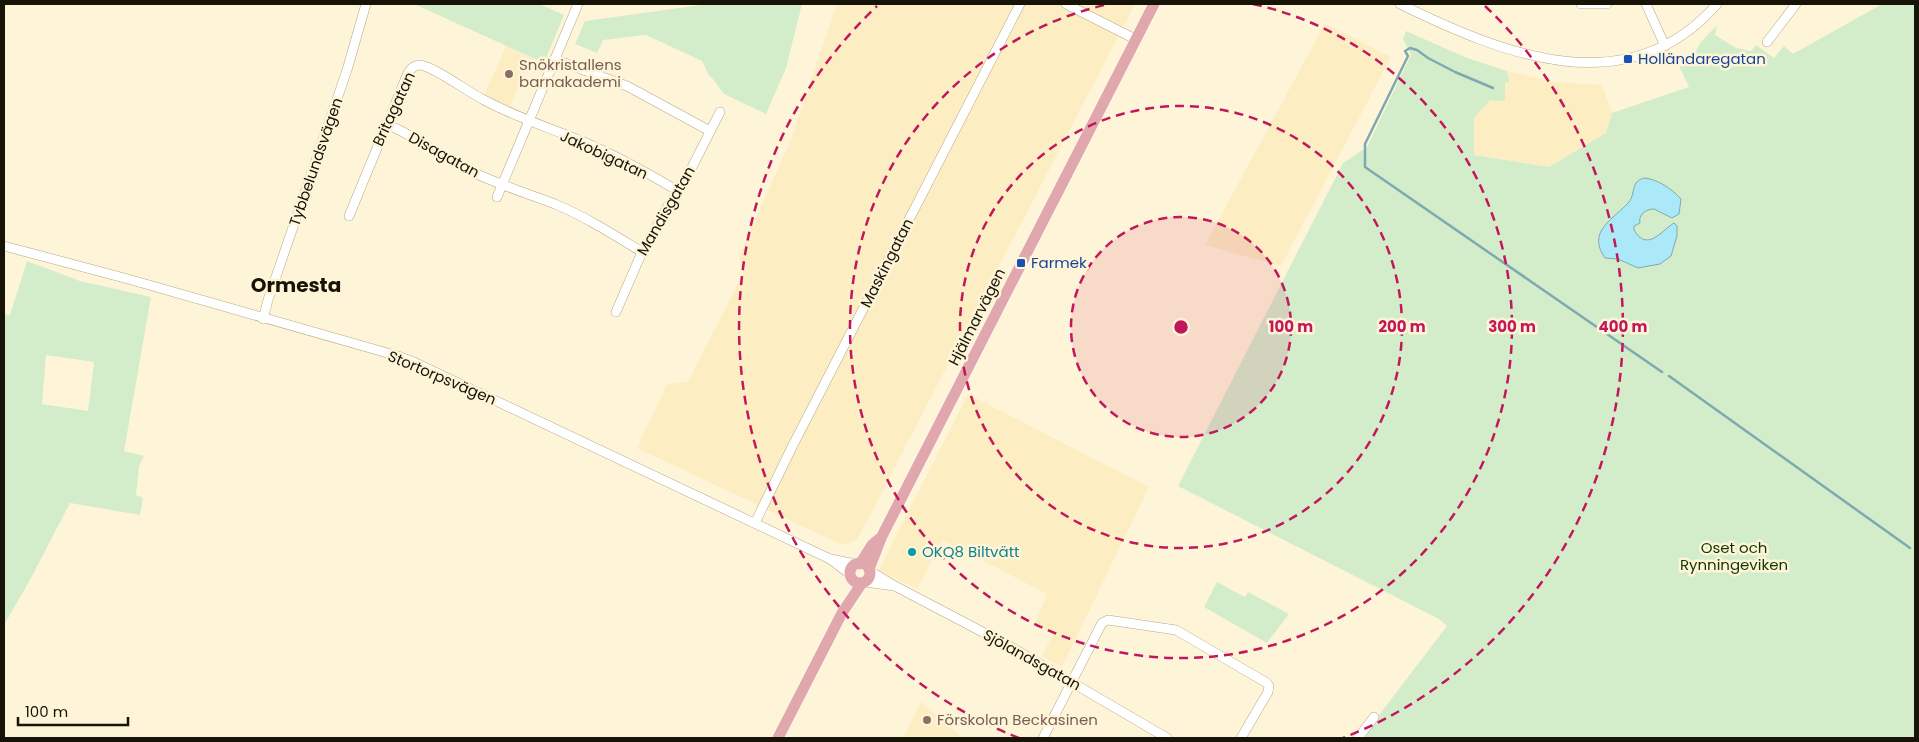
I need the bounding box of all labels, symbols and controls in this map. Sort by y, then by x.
place label: Holländaregatan [1638,48,1766,69]
marker: Holländaregatan [1622,53,1634,65]
place label: Snökristallens barnakademi [519,54,622,92]
street label: Britagatan [367,68,420,149]
marker: Snökristallens barnakademi [503,68,515,80]
street label: Tybbelundsvägen [284,95,347,229]
street label: Jakobigatan [557,125,652,184]
street label: Disagatan [405,127,483,183]
street label: Mandisgatan [632,162,700,259]
street label: Maskingatan [855,215,918,311]
place label: Farmek [1031,252,1087,273]
marker: Farmek [1015,257,1027,269]
street label: Hjälmarvägen [943,264,1010,369]
district label: Ormesta [251,271,341,299]
text: 100 m [1269,316,1313,337]
text: 200 m [1378,316,1426,337]
text: 300 m [1488,316,1536,337]
text: 400 m [1599,316,1648,337]
centre of rings [1172,318,1190,336]
street label: Stortorpsvägen [385,345,500,410]
park label: Oset och Rynningeviken [1680,537,1788,575]
place label: OKQ8 Biltvätt [922,541,1020,562]
marker: OKQ8 Biltvätt [906,546,918,558]
street label: Sjölandsgatan [979,624,1085,695]
scale bar [18,694,128,726]
text: 100 m [25,701,68,722]
place label: Förskolan Beckasinen [937,709,1098,730]
marker: Förskolan Beckasinen [921,714,933,726]

